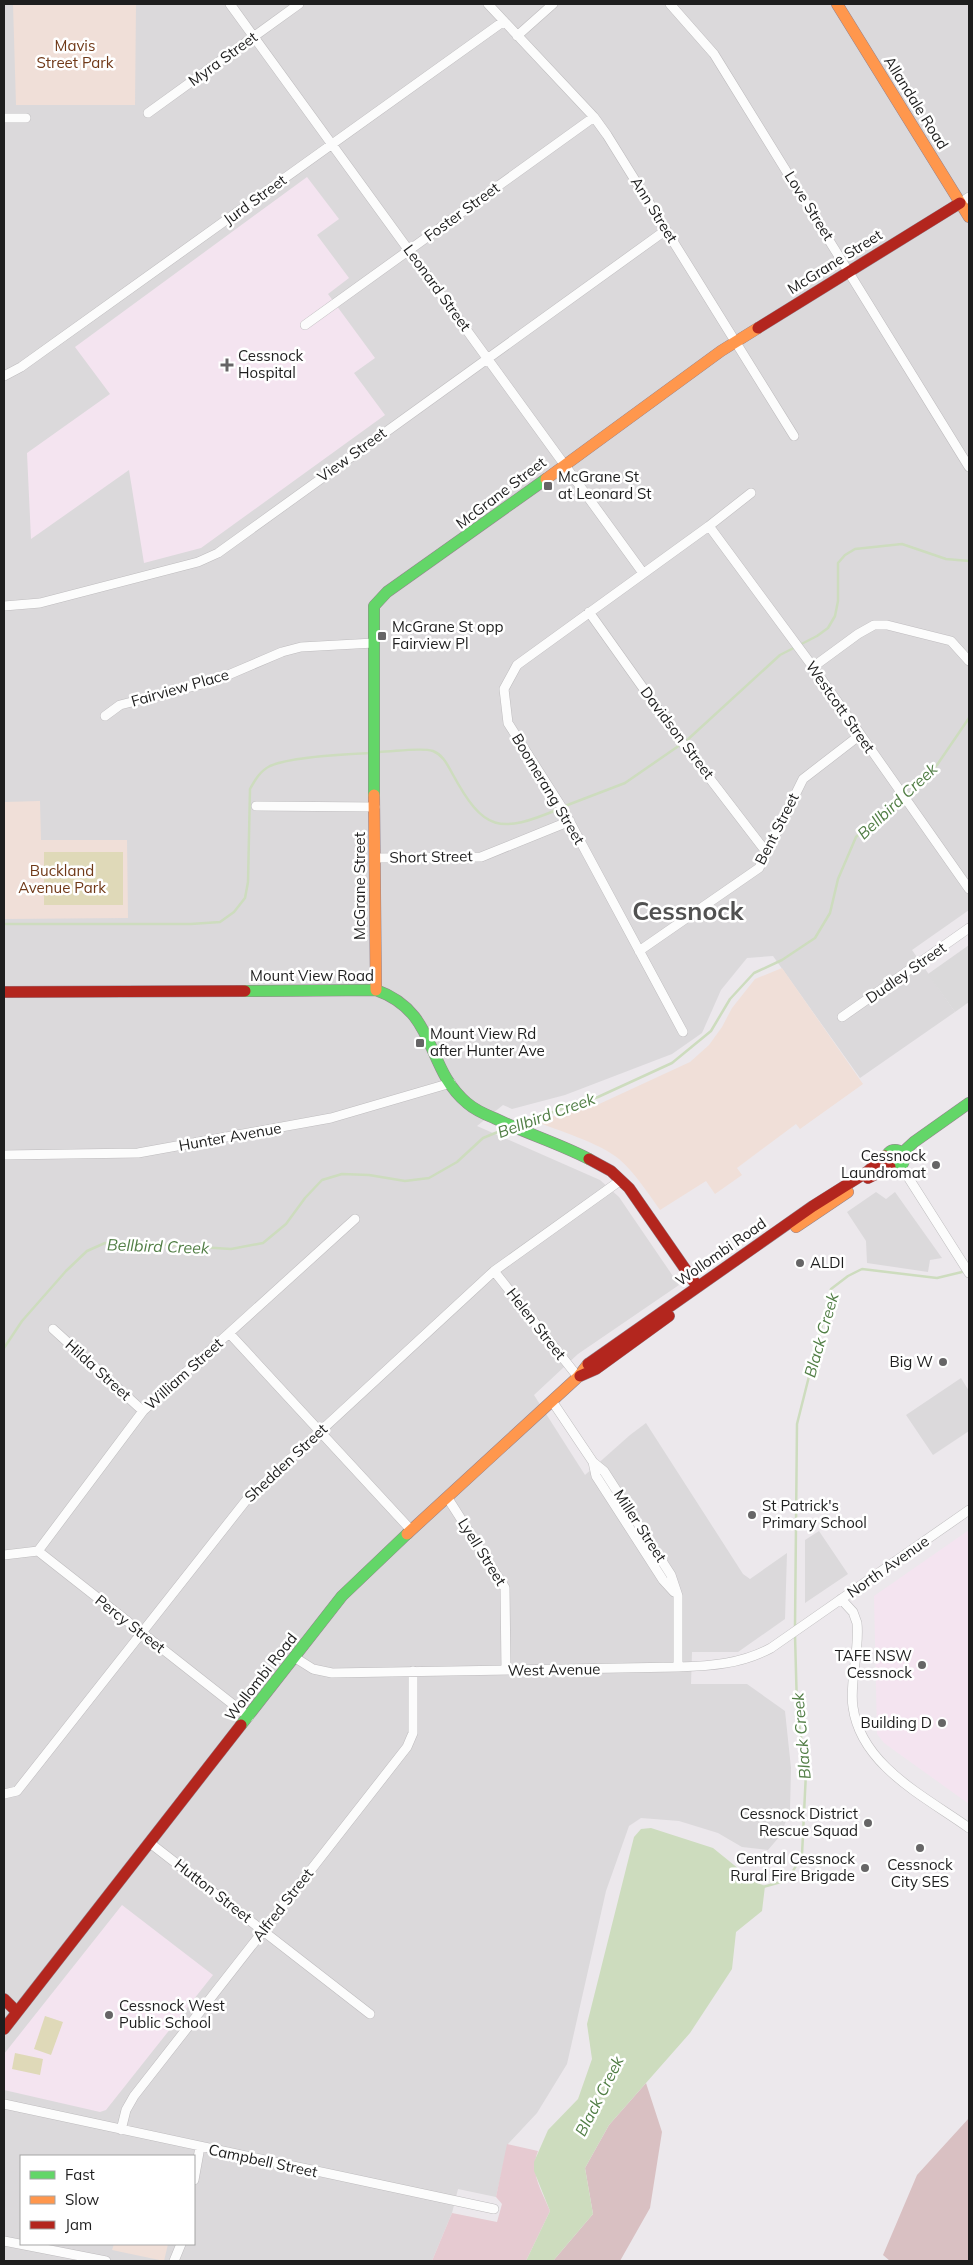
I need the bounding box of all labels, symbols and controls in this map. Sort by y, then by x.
street label: Myra Street [185,27,261,90]
park label: Mavis Street Park [37,36,114,72]
street label: Allandale Road [880,53,953,153]
street label: Love Street [781,168,838,244]
street label: Jurd Street [219,170,290,229]
street label: Ann Street [627,173,682,246]
street label: Foster Street [420,178,503,245]
street label: McGrane Street [784,225,886,298]
street label: Leonard Street [400,241,475,335]
place label: Cessnock Hospital [238,346,304,382]
marker: Cessnock Hospital [220,358,234,372]
street label: View Street [314,423,390,486]
street label: McGrane Street [452,453,550,533]
place label: McGrane St at Leonard St [558,467,652,503]
marker: McGrane St at Leonard St [542,480,554,492]
place label: McGrane St opp Fairview Pl [392,617,504,653]
marker: McGrane St opp Fairview Pl [376,630,388,642]
street label: Westcott Street [802,657,879,756]
street label: Fairview Place [129,664,231,711]
street label: Davidson Street [636,683,718,783]
street label: Boomerang Street [508,730,589,848]
water label: Bellbird Creek [853,758,942,843]
street label: Bent Street [750,790,803,868]
street label: McGrane Street [350,832,369,940]
street label: Short Street [389,846,473,867]
park label: Buckland Avenue Park [18,861,106,897]
district label: Cessnock [632,895,745,926]
street label: Dudley Street [862,938,950,1007]
street label: Mount View Road [250,966,374,985]
place label: Mount View Rd after Hunter Ave [430,1024,545,1060]
marker: Mount View Rd after Hunter Ave [414,1037,426,1049]
water label: Bellbird Creek [494,1088,598,1142]
street label: Hunter Avenue [177,1118,283,1155]
place label: Cessnock Laundromat [841,1146,926,1182]
marker: Cessnock Laundromat [930,1159,942,1171]
street label: Wollombi Road [672,1213,770,1290]
water label: Bellbird Creek [106,1234,210,1258]
place label: ALDI [810,1253,844,1272]
marker: ALDI [794,1257,806,1269]
street label: Helen Street [503,1284,570,1363]
water label: Black Creek [799,1290,843,1380]
street label: William Street [141,1334,227,1414]
street label: Hilda Street [61,1335,135,1404]
place label: Big W [890,1352,933,1371]
marker: Big W [937,1356,949,1368]
street label: Shedden Street [240,1419,331,1506]
street label: Miller Street [610,1486,671,1566]
place label: St Patrick's Primary School [762,1496,867,1532]
marker: St Patrick's Primary School [746,1509,758,1521]
street label: Lyell Street [454,1514,511,1589]
street label: North Avenue [843,1531,932,1602]
street label: Percy Street [91,1590,169,1657]
street label: Wollombi Road [220,1629,301,1725]
place label: TAFE NSW Cessnock [835,1646,912,1682]
street label: West Avenue [507,1659,601,1680]
marker: TAFE NSW Cessnock [916,1659,928,1671]
water label: Black Creek [787,1691,815,1780]
place label: Building D [860,1713,932,1732]
marker: Building D [936,1717,948,1729]
place label: Cessnock District Rescue Squad [740,1804,858,1840]
marker: Cessnock District Rescue Squad [862,1817,874,1829]
marker: Cessnock City SES [914,1842,926,1854]
place label: Central Cessnock Rural Fire Brigade [730,1849,855,1885]
street label: Hutton Street [171,1854,256,1927]
place label: Cessnock City SES [887,1855,953,1891]
marker: Central Cessnock Rural Fire Brigade [859,1862,871,1874]
street label: Alfred Street [248,1864,317,1945]
place label: Cessnock West Public School [119,1996,225,2032]
marker: Cessnock West Public School [103,2009,115,2021]
water label: Black Creek [570,2052,628,2139]
street label: Campbell Street [207,2140,319,2181]
legend [20,2155,195,2245]
text: Fast [65,2165,95,2184]
text: Slow [65,2190,99,2209]
text: Jam [65,2215,92,2234]

